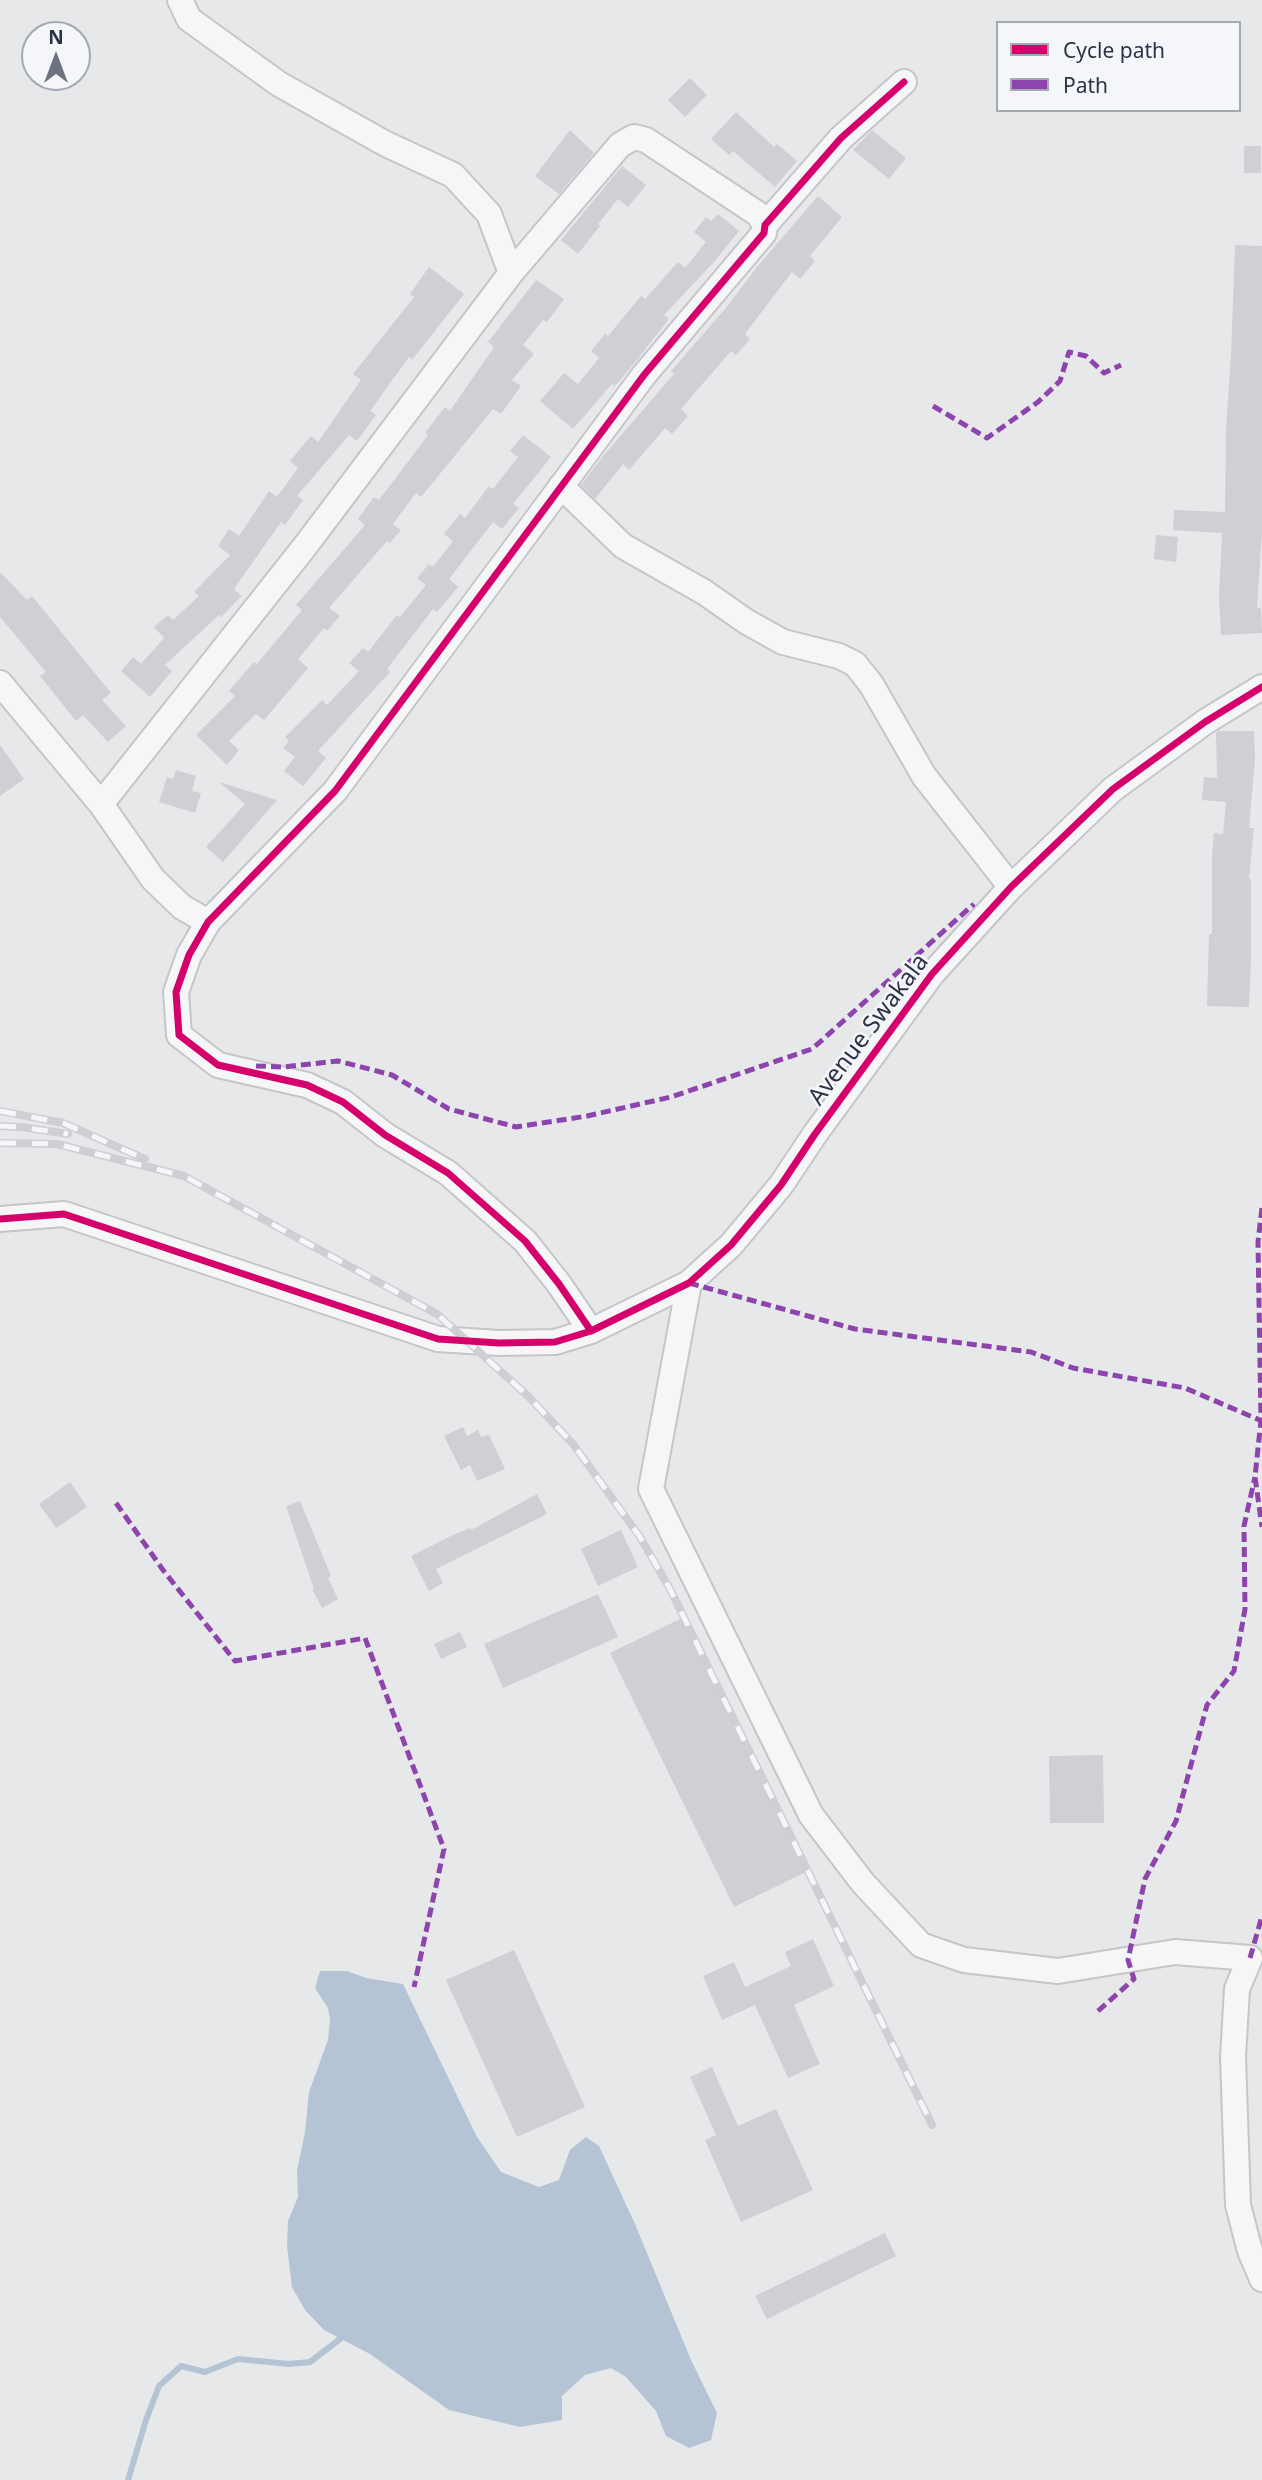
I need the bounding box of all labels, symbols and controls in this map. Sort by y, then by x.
north arrow [21,21,91,91]
legend [996,21,1241,112]
text: N [48,24,64,50]
text: Cycle path [1063,36,1165,64]
text: Path [1063,71,1108,99]
street label: Avenue Swakala [803,949,935,1111]

